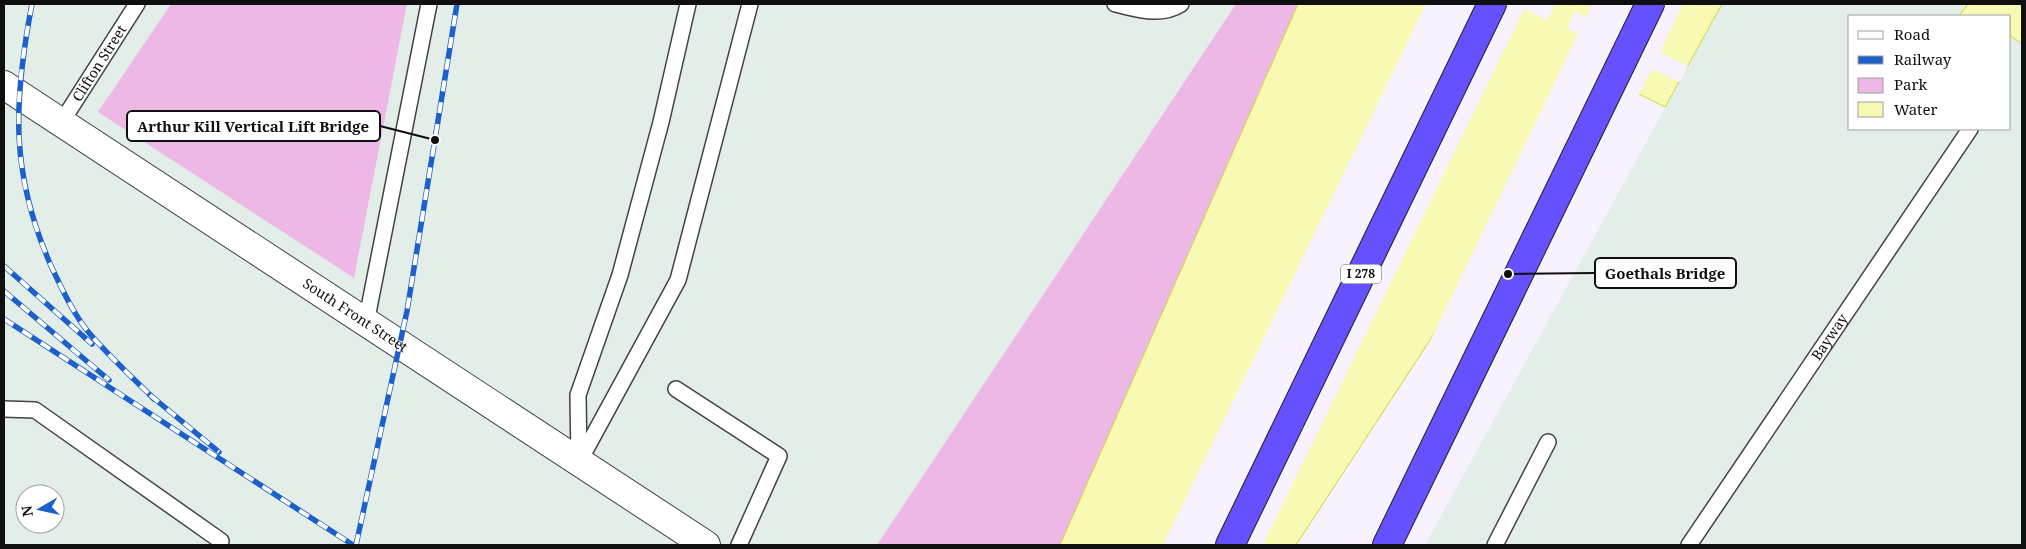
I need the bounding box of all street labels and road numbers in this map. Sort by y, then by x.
street label: Clifton Street [67,21,130,105]
road number: I 278 [1341,264,1381,284]
street label: South Front Street [299,273,412,356]
street label: Bayway [1807,310,1852,364]

